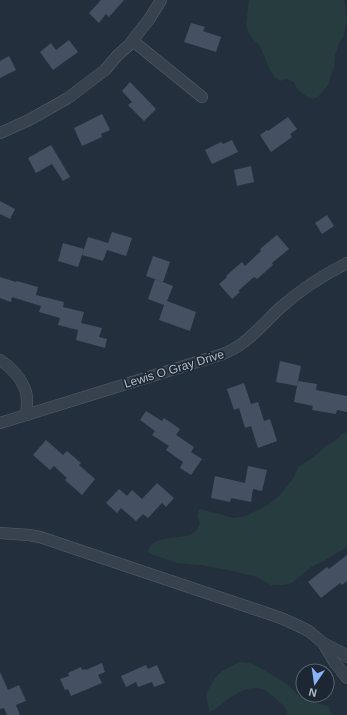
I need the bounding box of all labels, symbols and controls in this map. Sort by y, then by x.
street label: Lewis O Gray Drive [122,347,226,391]
north arrow [295,663,335,703]
text: N [307,686,318,699]

